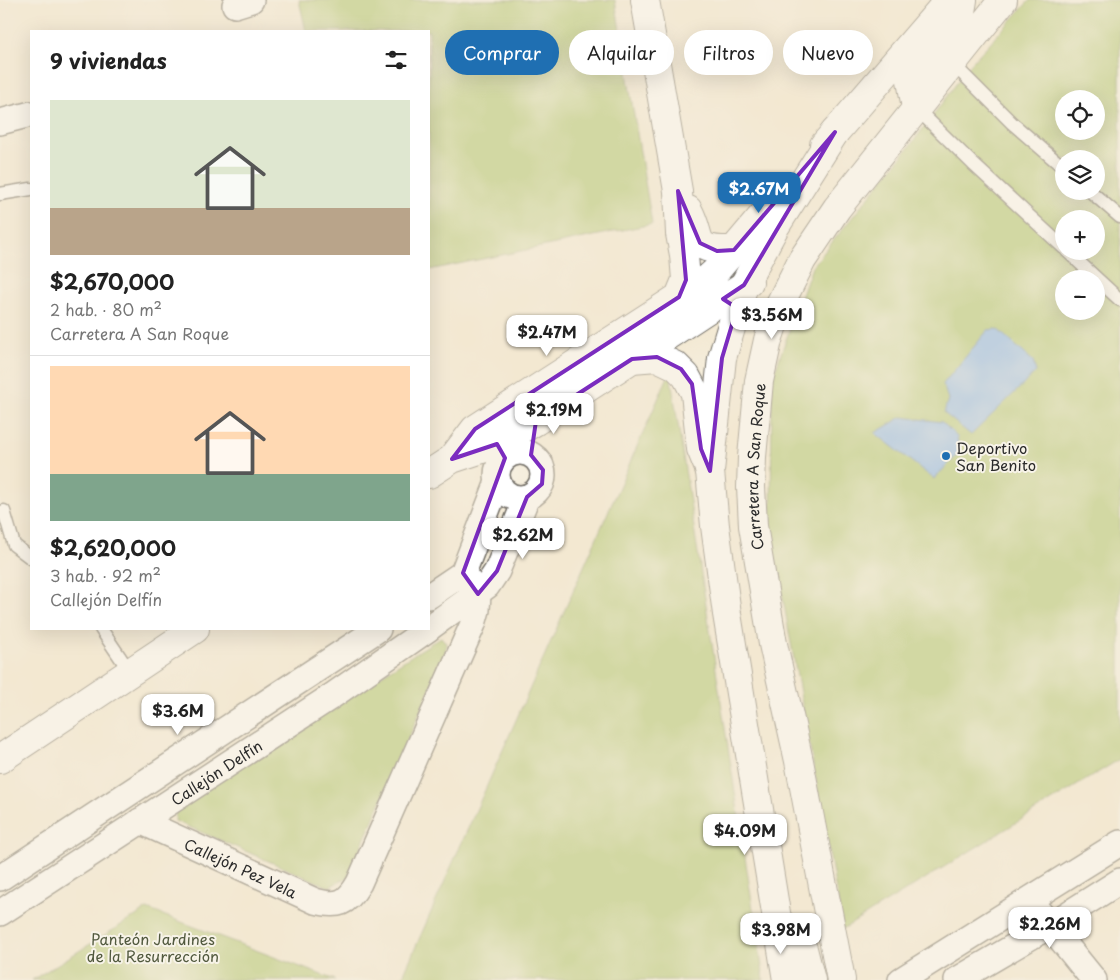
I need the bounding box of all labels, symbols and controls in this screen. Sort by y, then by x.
chip: Comprar [445,30,559,75]
chip: Alquilar [569,30,674,75]
chip: Filtros [684,30,773,75]
chip: Nuevo [783,30,873,75]
text: 9 viviendas [50,44,167,76]
icon: filters [382,46,410,74]
map controls [1055,90,1105,320]
button: locate [1055,90,1105,140]
icon: home [185,133,275,223]
button: layers [1055,150,1105,200]
pin: $2.67M [718,172,800,214]
text: $2.67M [729,176,789,200]
button: + [1055,210,1105,260]
text: $2,670,000 [50,265,174,297]
button: − [1055,270,1105,320]
text: 2 hab. · 80 m² [50,297,162,321]
pin: $3.56M [731,298,813,340]
text: $3.56M [741,302,803,326]
pin: $2.47M [506,314,588,357]
text: $2.47M [517,319,577,343]
text: Carretera A San Roque [50,321,229,345]
street label: Carretera A San Roque [739,382,770,552]
pin: $2.19M [513,392,595,435]
text: $2.19M [526,397,582,421]
icon: home [185,398,275,488]
place label: Deportivo San Benito [956,436,1036,476]
marker: Deportivo San Benito [940,450,952,462]
pin: $2.62M [482,518,564,560]
text: $2.62M [492,522,554,546]
text: $2,620,000 [50,531,176,563]
text: 3 hab. · 92 m² [50,563,161,587]
text: Callejón Delfín [50,587,162,611]
pin: $3.6M [143,694,213,736]
text: $3.6M [152,698,204,722]
street label: Callejón Delfín [166,733,266,810]
pin: $4.09M [704,814,786,856]
text: $4.09M [714,818,776,842]
street label: Callejón Pez Vela [181,831,302,903]
pin: $2.26M [1009,906,1091,949]
text: $2.26M [1019,911,1081,935]
pin: $3.98M [740,912,822,955]
text: $3.98M [751,917,811,941]
park label: Panteón Jardines de la Resurrección [87,927,219,967]

